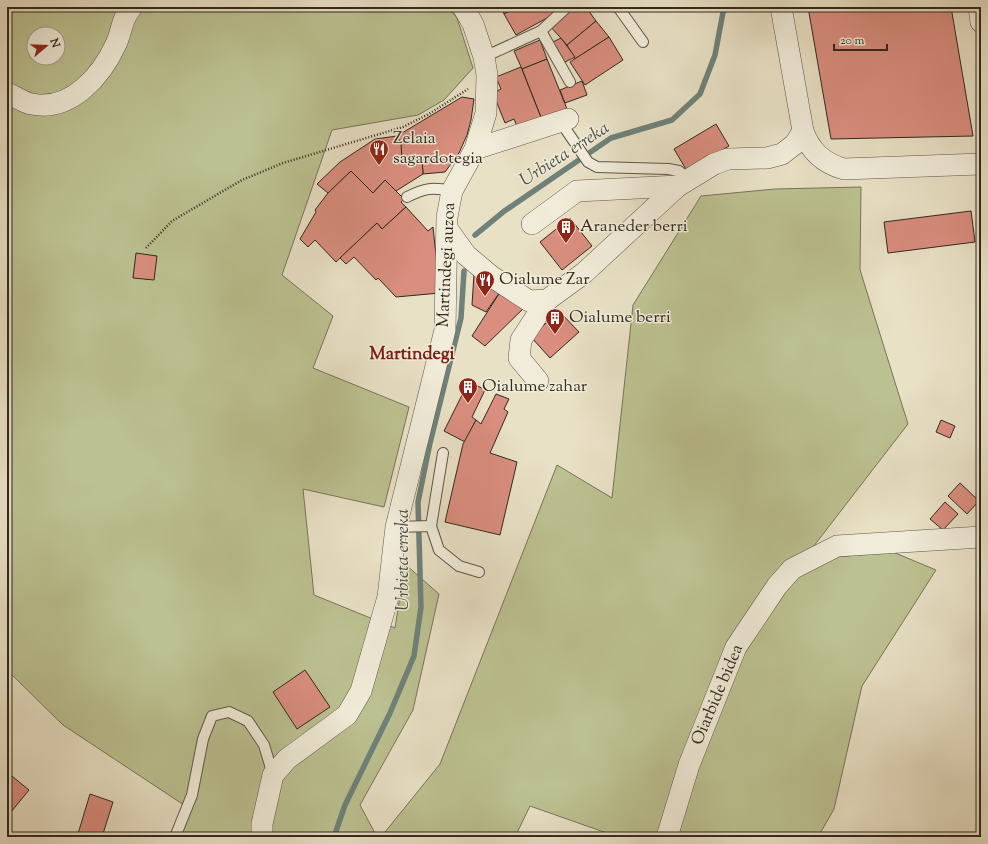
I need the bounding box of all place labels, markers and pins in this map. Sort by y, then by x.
place label: Zelaia sagardotegia [393,127,483,171]
restaurant icon: Zelaia sagardotegia [368,138,390,166]
place label: Araneder berri [580,215,688,239]
building icon: Araneder berri [555,216,577,244]
place label: Oialume Zar [499,268,590,292]
restaurant icon: Oialume Zar [474,269,496,297]
place label: Oialume berri [569,306,671,330]
building icon: Oialume berri [544,307,566,335]
place label: Oialume zahar [482,375,588,399]
building icon: Oialume zahar [457,376,479,404]

